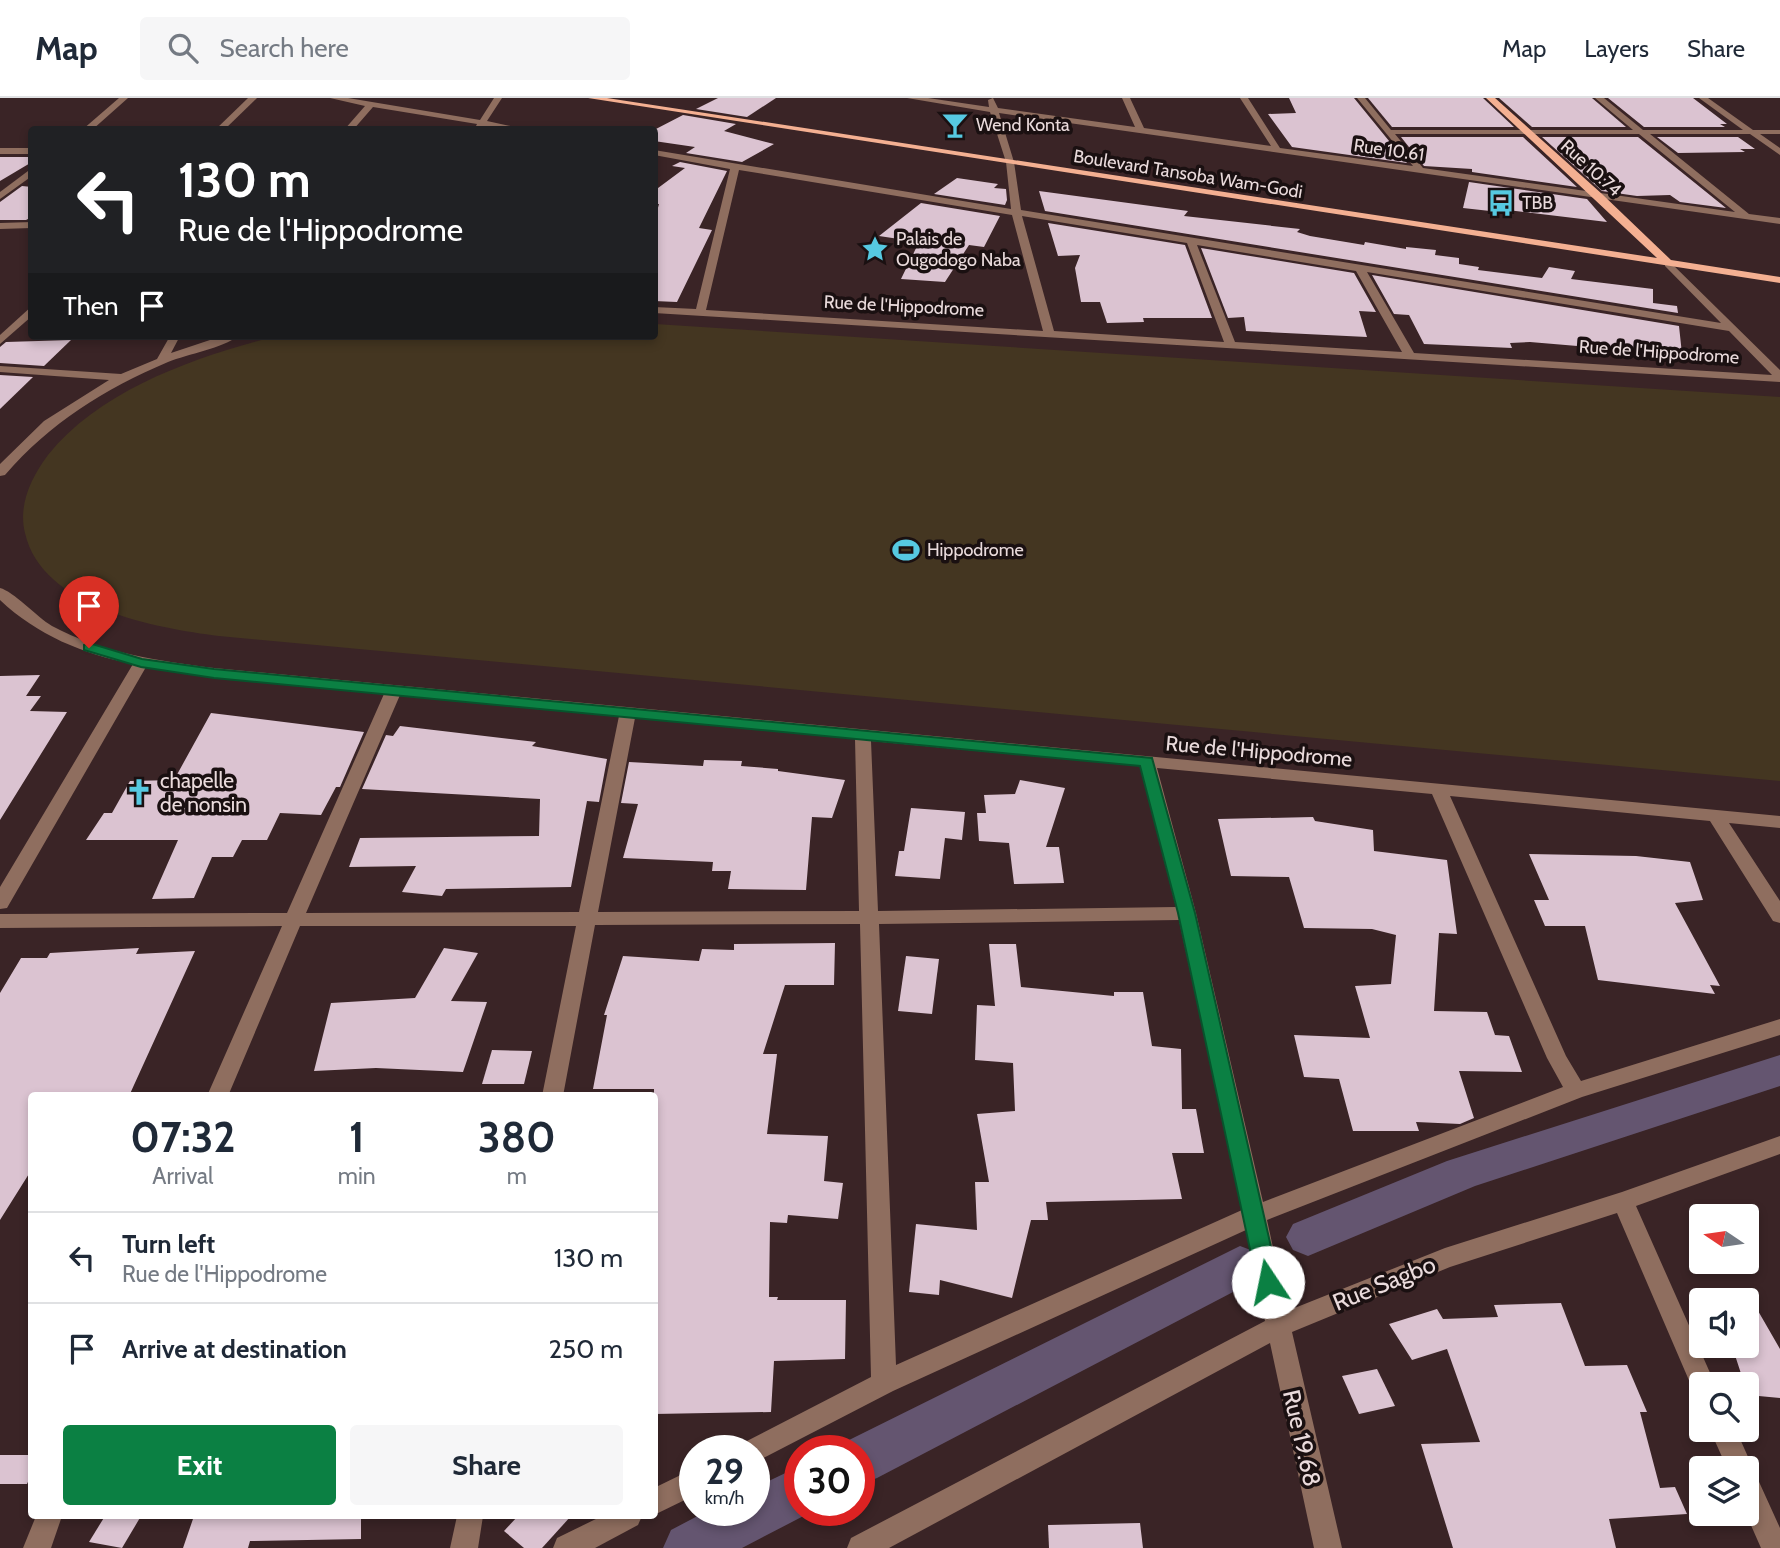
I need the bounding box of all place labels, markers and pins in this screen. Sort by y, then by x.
bar icon: Wend Konta [940,110,970,140]
place label: Wend Konta [976,114,1070,136]
bus stop icon: TBB [1486,188,1516,218]
place label: TBB [1522,192,1553,214]
place label: Palais de Ougodogo Naba [896,228,1021,271]
place icon: Palais de Ougodogo Naba [860,234,890,264]
sports icon: Hippodrome [891,535,921,565]
place label: Hippodrome [927,539,1024,561]
pin [59,576,119,648]
place label: chapelle de nonsin [160,768,247,817]
church icon: chapelle de nonsin [124,777,154,807]

